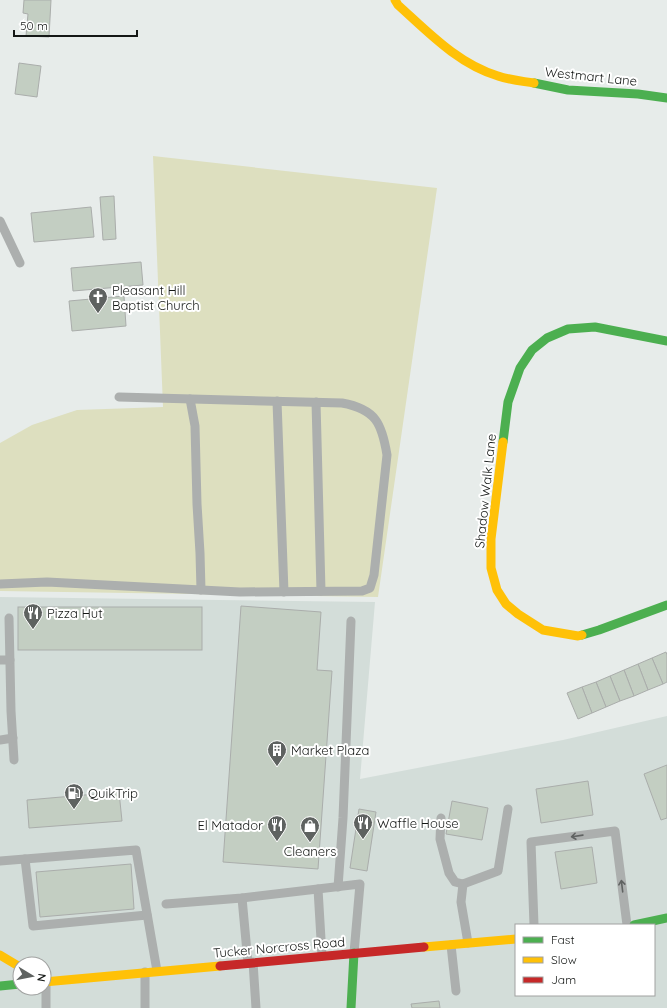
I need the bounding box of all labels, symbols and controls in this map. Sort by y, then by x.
scale bar [14,12,137,38]
text: 50 m [20,18,48,33]
street label: Westmart Lane [544,63,638,89]
place label: Pleasant Hill Baptist Church [112,282,200,313]
church icon: Pleasant Hill Baptist Church [87,286,109,314]
street label: Shadow Walk Lane [471,433,499,549]
restaurant icon: Pizza Hut [22,602,44,630]
place label: Pizza Hut [47,605,103,621]
building icon: Market Plaza [266,739,288,767]
place label: Market Plaza [291,742,369,758]
fuel station icon: QuikTrip [63,782,85,810]
place label: QuikTrip [88,785,138,801]
restaurant icon: Waffle House [352,812,374,840]
restaurant icon: El Matador [266,814,288,842]
shop icon: Cleaners [299,815,321,843]
place label: Waffle House [377,815,459,831]
place label: El Matador [197,817,263,833]
one-way arrow [571,832,584,840]
place label: Cleaners [284,843,336,859]
one-way arrow [618,880,626,893]
legend [515,924,655,996]
text: Fast [551,932,575,947]
street label: Tucker Norcross Road [212,933,346,961]
text: Slow [551,952,577,967]
north arrow [12,956,52,996]
text: Jam [551,972,576,987]
text: N [34,973,49,983]

